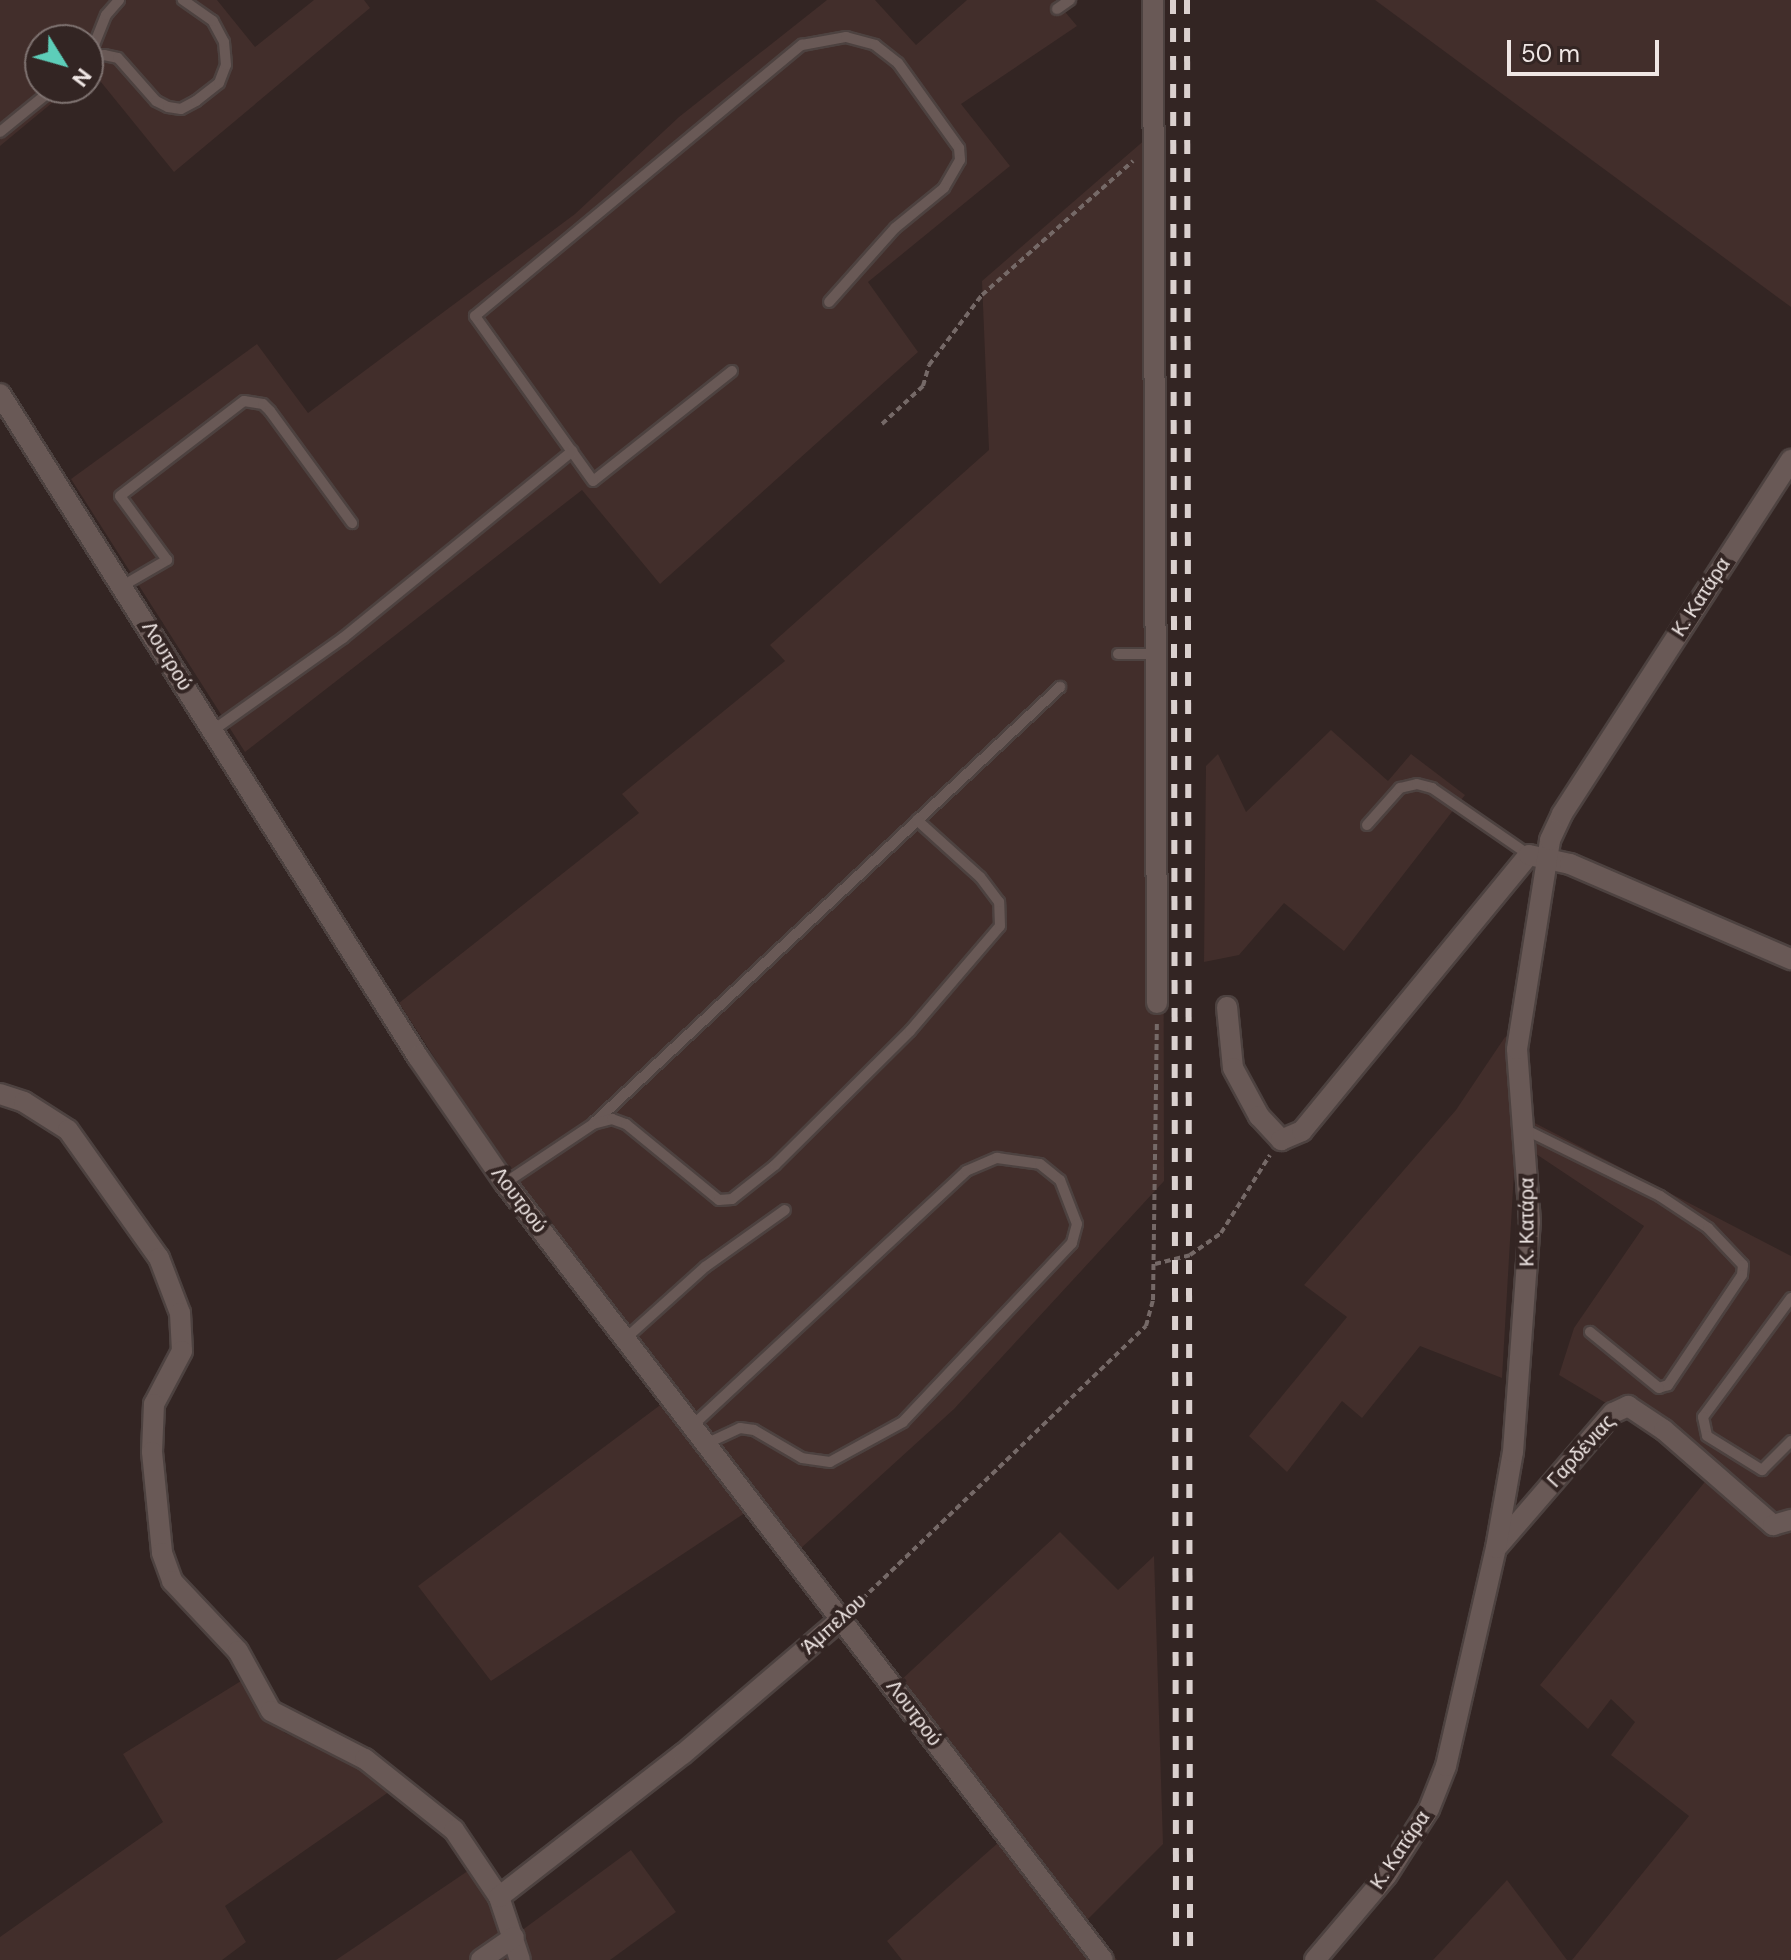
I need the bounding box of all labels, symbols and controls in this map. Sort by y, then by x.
north arrow [24,24,104,104]
scale bar [1511,24,1663,74]
text: 50 m [1521,38,1580,69]
text: N [66,62,98,93]
street label: Κ. Κατάρα [1667,553,1735,641]
street label: Λουτρού [137,617,197,695]
street label: Λουτρού [486,1162,552,1238]
street label: Κ. Κατάρα [1515,1177,1539,1267]
street label: Γαρδένιας [1542,1410,1620,1492]
street label: Άμπελου [797,1589,871,1659]
street label: Λουτρού [881,1675,947,1751]
street label: Κ. Κατάρα [1365,1806,1435,1894]

